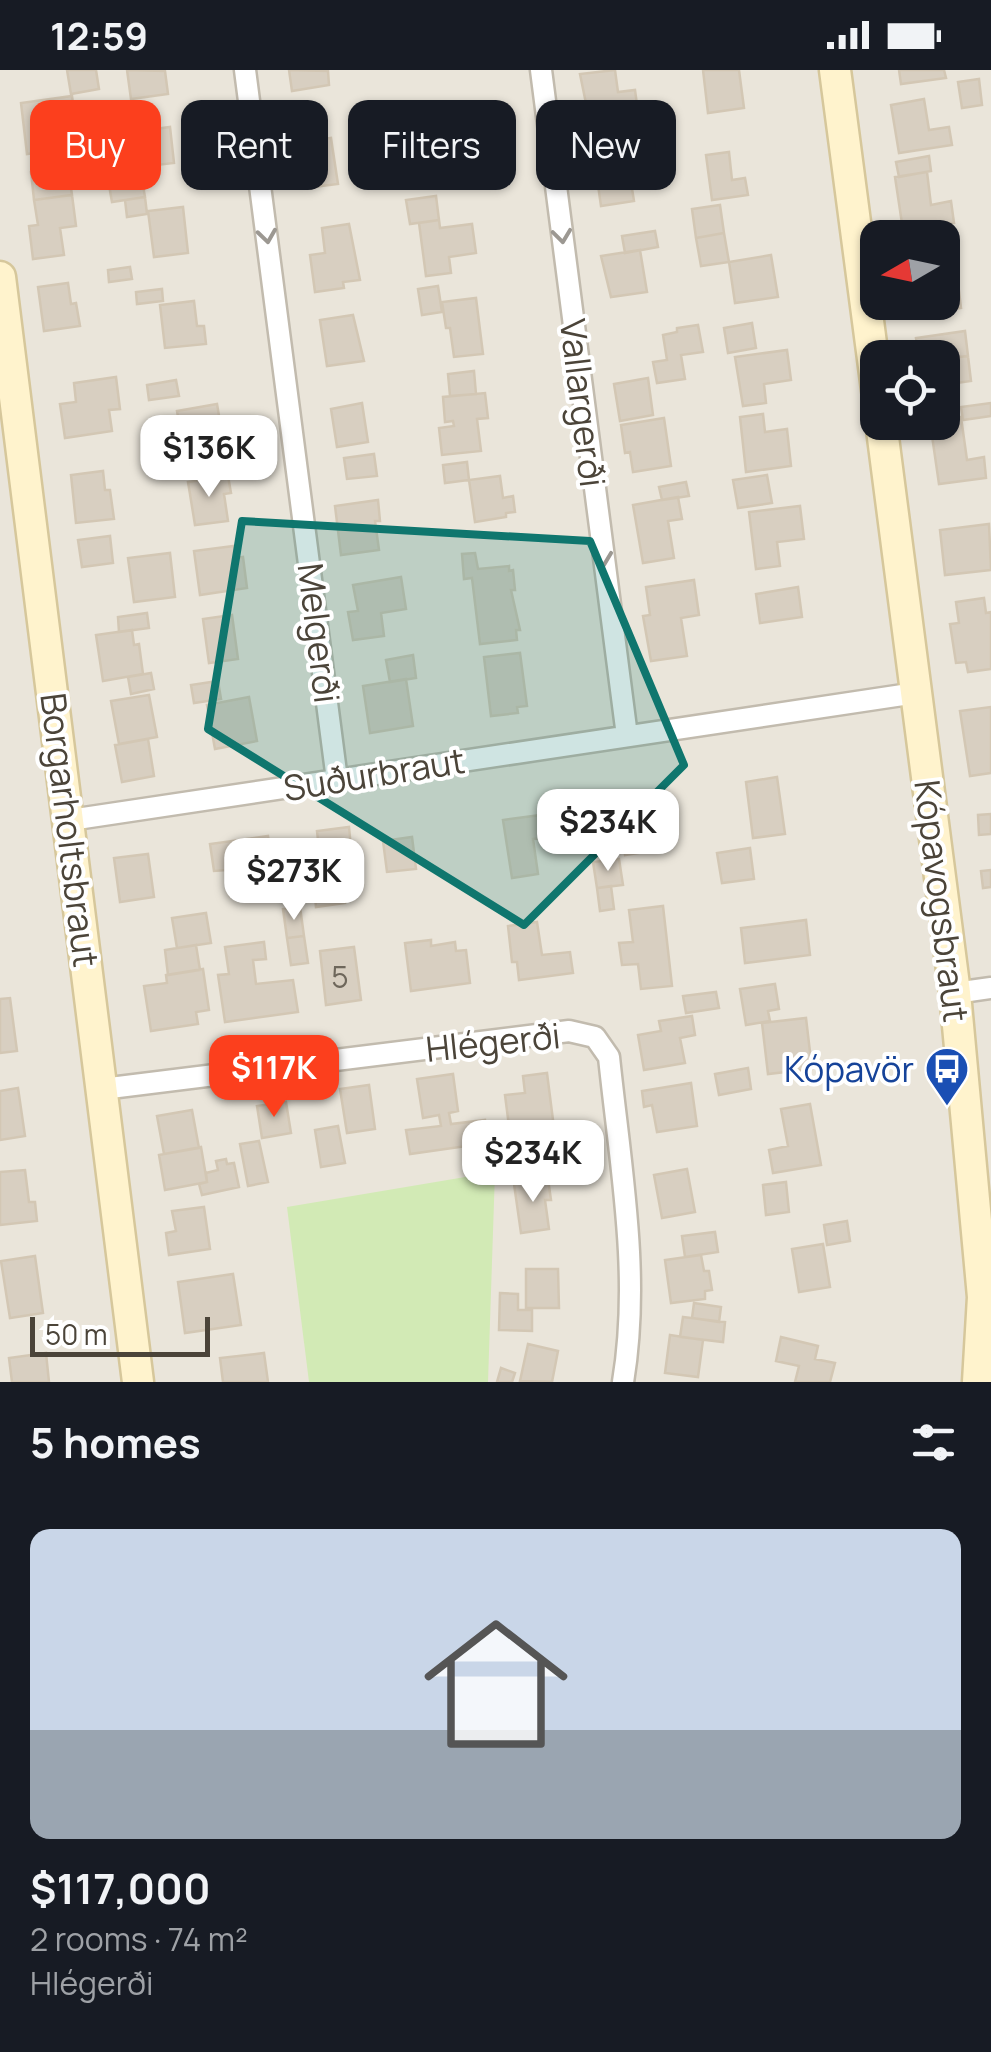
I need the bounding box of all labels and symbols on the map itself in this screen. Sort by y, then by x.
north arrow [860,220,960,320]
one-way arrow [256,228,277,244]
one-way arrow [551,229,572,245]
street label: Vallargerði [549,316,617,490]
pin: $136K [139,415,279,500]
one-way arrow [592,551,613,567]
street label: Melgerði [287,560,351,706]
street label: Borgarholtsbraut [29,690,111,970]
street label: Suðurbraut [280,736,468,812]
street label: Kópavogsbraut [903,777,981,1025]
pin: $234K [538,789,678,874]
pin: $273K [224,838,364,923]
house number: 5 [331,956,349,997]
street label: Hlégerði [423,1011,563,1073]
pin: $117K [204,1035,344,1120]
place label: Kópavör [784,1045,914,1093]
bus stop icon: Kópavör [924,1046,970,1107]
pin: $234K [463,1120,603,1205]
scale bar [30,1312,210,1356]

